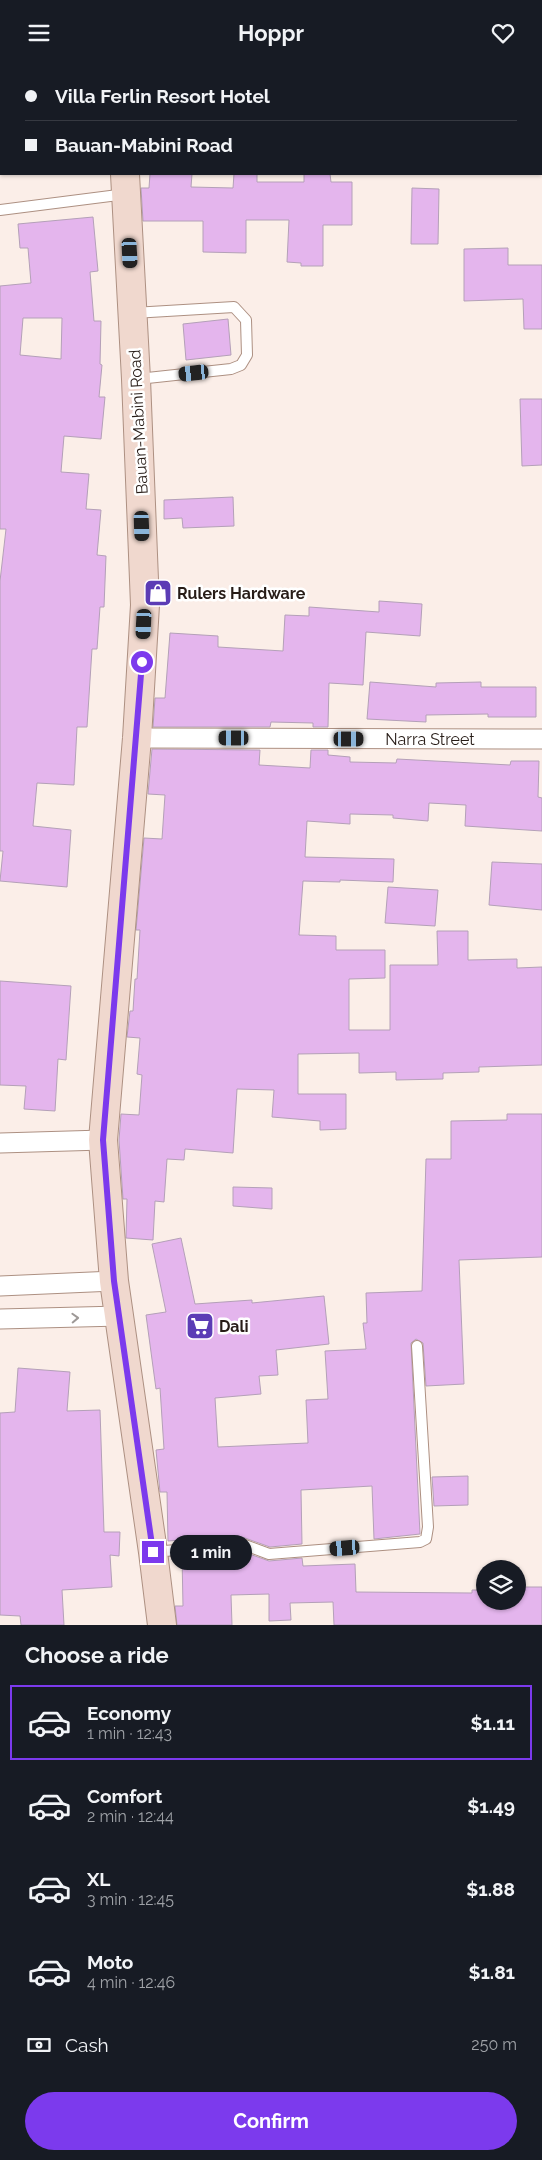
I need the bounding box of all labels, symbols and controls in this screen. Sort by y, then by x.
icon: menu [25,19,53,47]
icon: heart [489,19,517,47]
text: Hoppr [238,20,304,46]
text: Villa Ferlin Resort Hotel [55,85,270,107]
text: Bauan-Mabini Road [55,134,233,156]
car [121,238,138,268]
street label: Bauan-Mabini Road [125,349,152,495]
car [178,364,209,382]
car [133,511,150,541]
shop icon: Rulers Hardware [143,578,173,608]
place label: Rulers Hardware [177,584,306,603]
car [135,609,152,639]
route start [131,651,153,673]
street label: Narra Street [385,730,475,749]
car [219,731,249,746]
car [334,732,364,747]
supermarket icon: Dali [185,1311,215,1341]
one-way arrow [71,1312,79,1323]
place label: Dali [219,1317,249,1336]
callout: 1 min [170,1535,253,1569]
car [329,1539,360,1557]
route end [142,1541,164,1563]
text: 1 min [191,1543,231,1562]
map controls [476,1560,526,1610]
button: layers [476,1560,526,1610]
text: Choose a ride [25,1642,169,1668]
icon: car [27,1700,72,1745]
text: Economy [87,1702,171,1724]
text: $1.11 [471,1712,515,1734]
text: 1 min · 12:43 [87,1724,172,1743]
icon: car [27,1783,72,1828]
text: Comfort [87,1785,162,1807]
text: $1.49 [467,1795,515,1817]
text: 2 min · 12:44 [87,1807,174,1826]
icon: car [27,1866,72,1911]
text: XL [87,1868,110,1890]
text: $1.88 [466,1878,515,1900]
text: 3 min · 12:45 [87,1890,174,1909]
icon: car [27,1949,72,1994]
text: Moto [87,1951,133,1973]
text: $1.81 [468,1961,515,1983]
text: 4 min · 12:46 [87,1973,175,1992]
icon: cash [25,2031,53,2059]
text: Cash [65,2034,109,2056]
text: 250 m [471,2035,517,2054]
button: Confirm [25,2092,517,2150]

